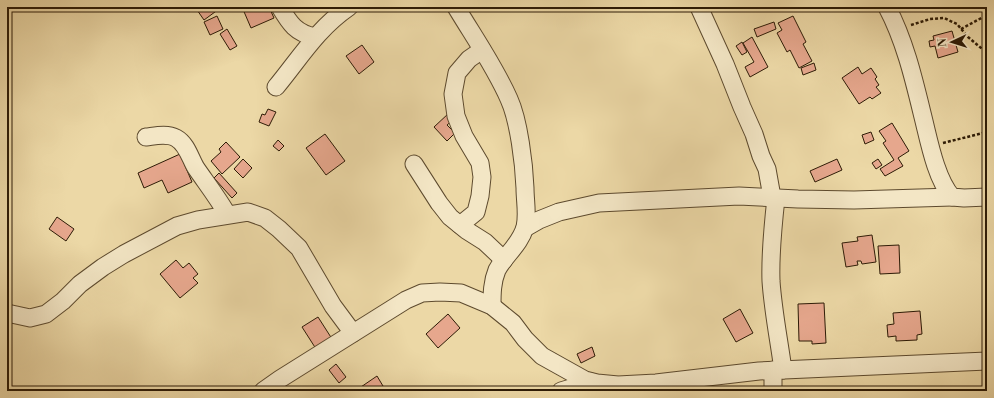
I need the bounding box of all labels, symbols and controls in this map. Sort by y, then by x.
north arrow [932,22,972,62]
text: N [936,38,950,47]

